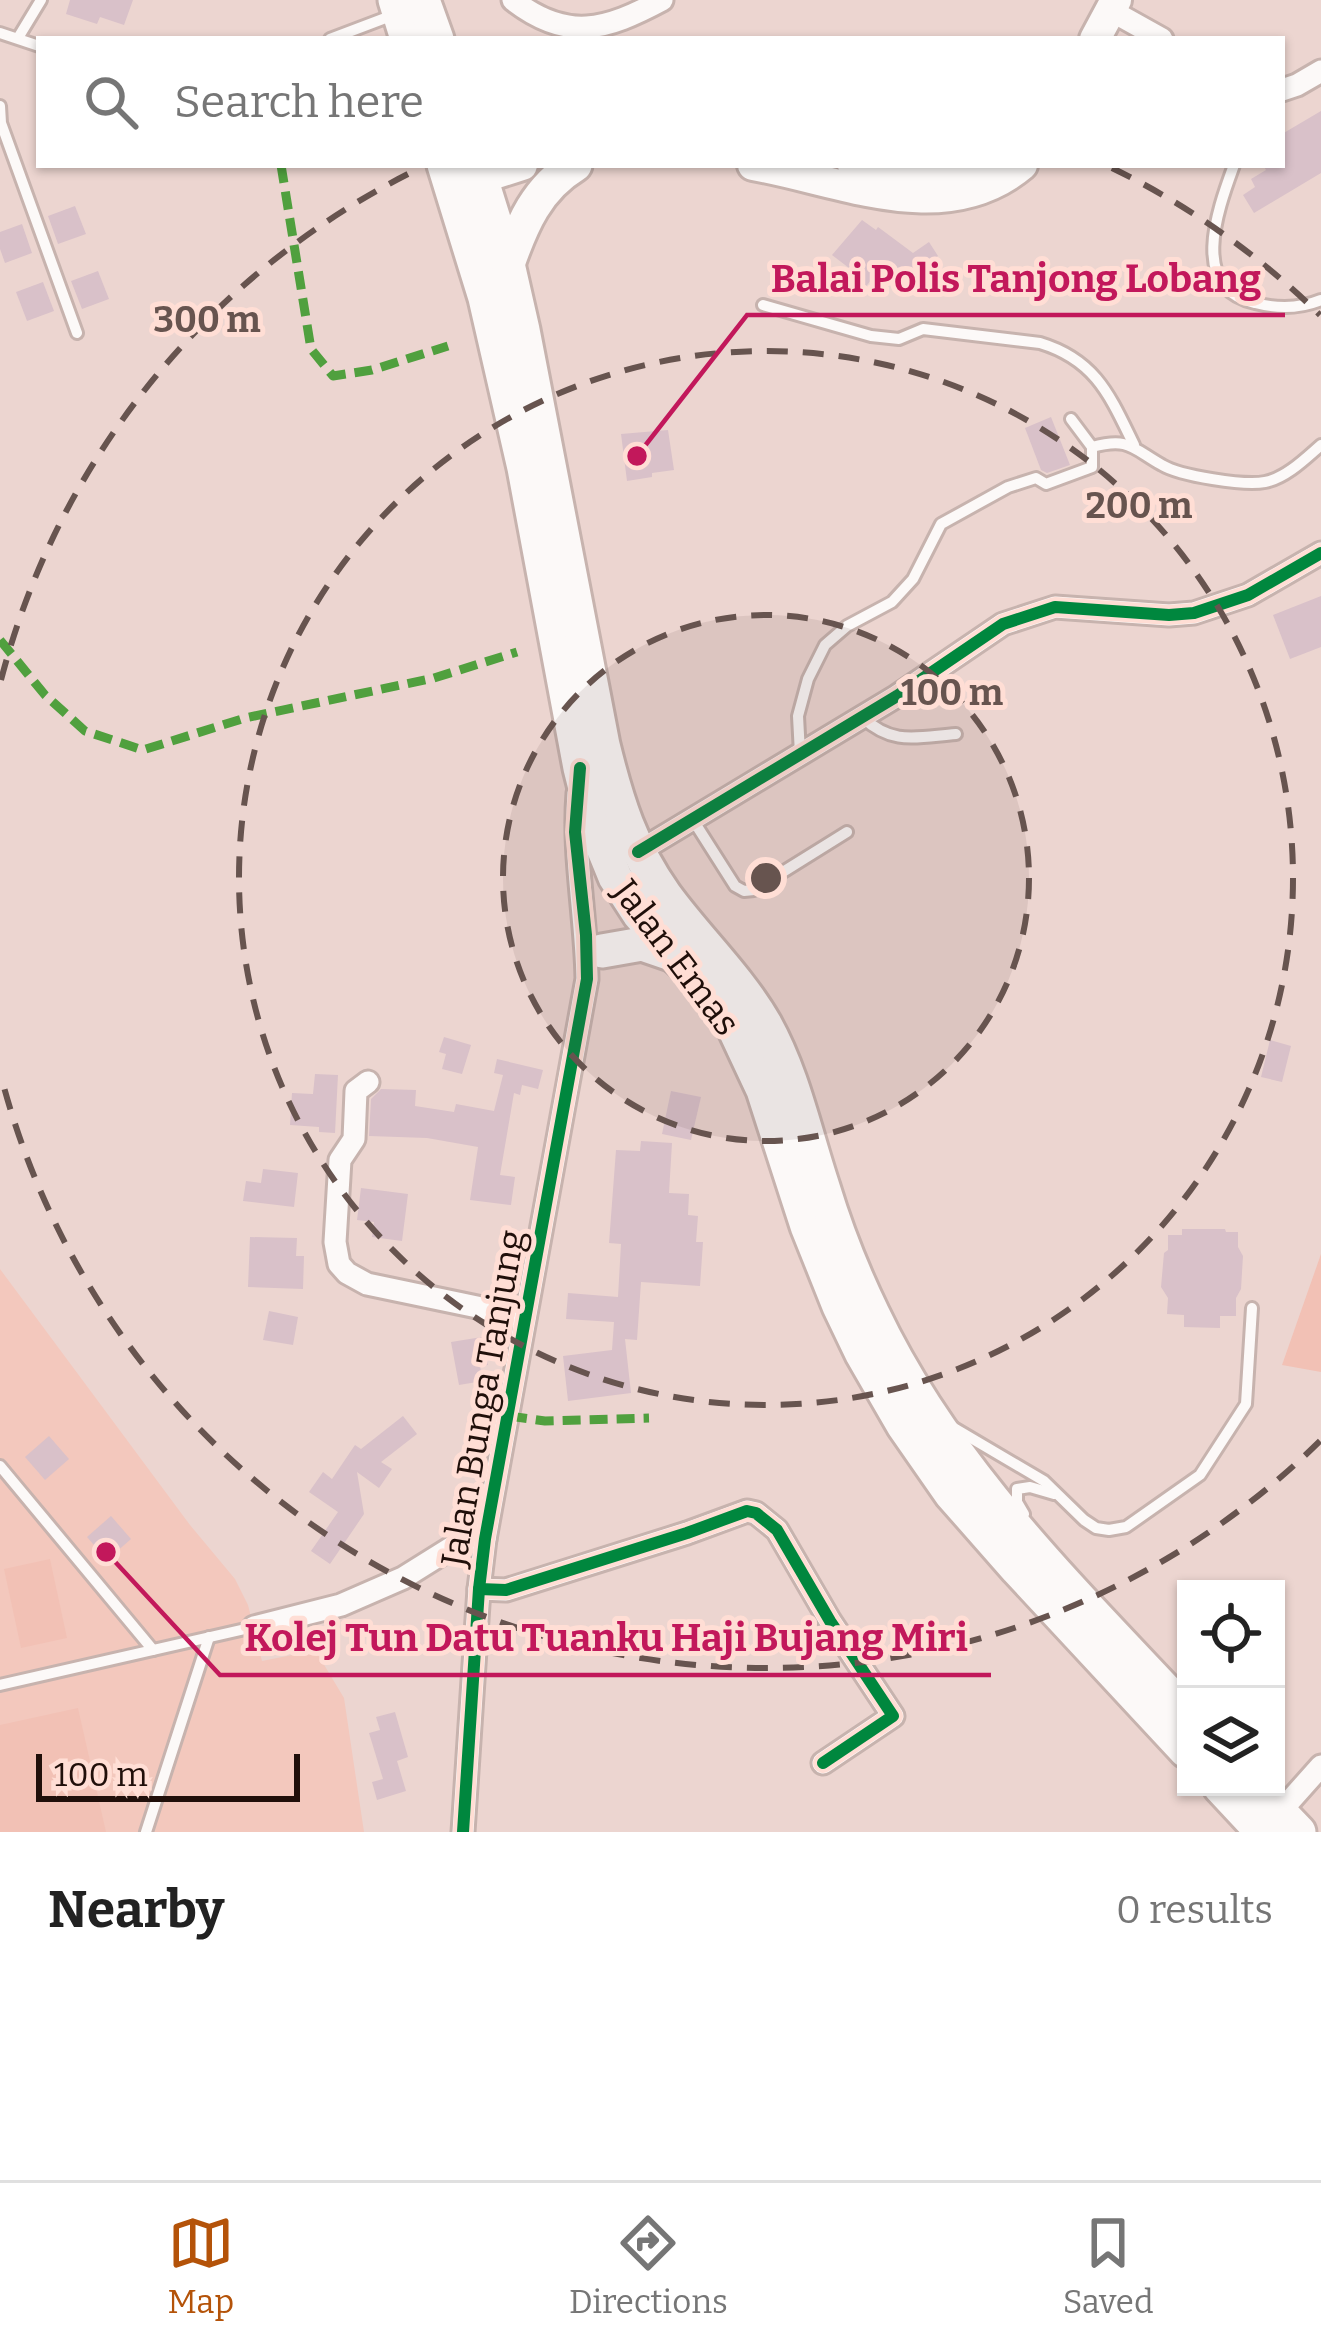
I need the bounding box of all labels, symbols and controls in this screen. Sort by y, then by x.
search box [36,36,1285,168]
icon: search [78,69,144,135]
text: Search here [174,75,424,129]
callout: Balai Polis Tanjong Lobang [747,240,1285,315]
text: Balai Polis Tanjong Lobang [771,256,1261,302]
text: 300 m [153,298,261,342]
text: 200 m [1086,484,1192,528]
text: 100 m [901,671,1003,715]
centre of rings [745,857,787,899]
street label: Jalan Emas [603,870,749,1044]
street label: Jalan Bunga Tanjung [432,1226,534,1571]
map controls [1177,1580,1285,1796]
button: locate [1177,1580,1285,1688]
callout: Kolej Tun Datu Tuanku Haji Bujang Miri [220,1600,991,1675]
text: Kolej Tun Datu Tuanku Haji Bujang Miri [244,1615,968,1661]
button: layers [1177,1688,1285,1796]
scale bar [36,1748,300,1801]
text: 100 m [54,1755,148,1795]
text: Nearby [48,1879,224,1941]
text: 0 results [1116,1887,1273,1933]
tab: Map [168,2210,234,2322]
tab: Directions [569,2210,728,2322]
tab: Saved [1063,2210,1153,2322]

